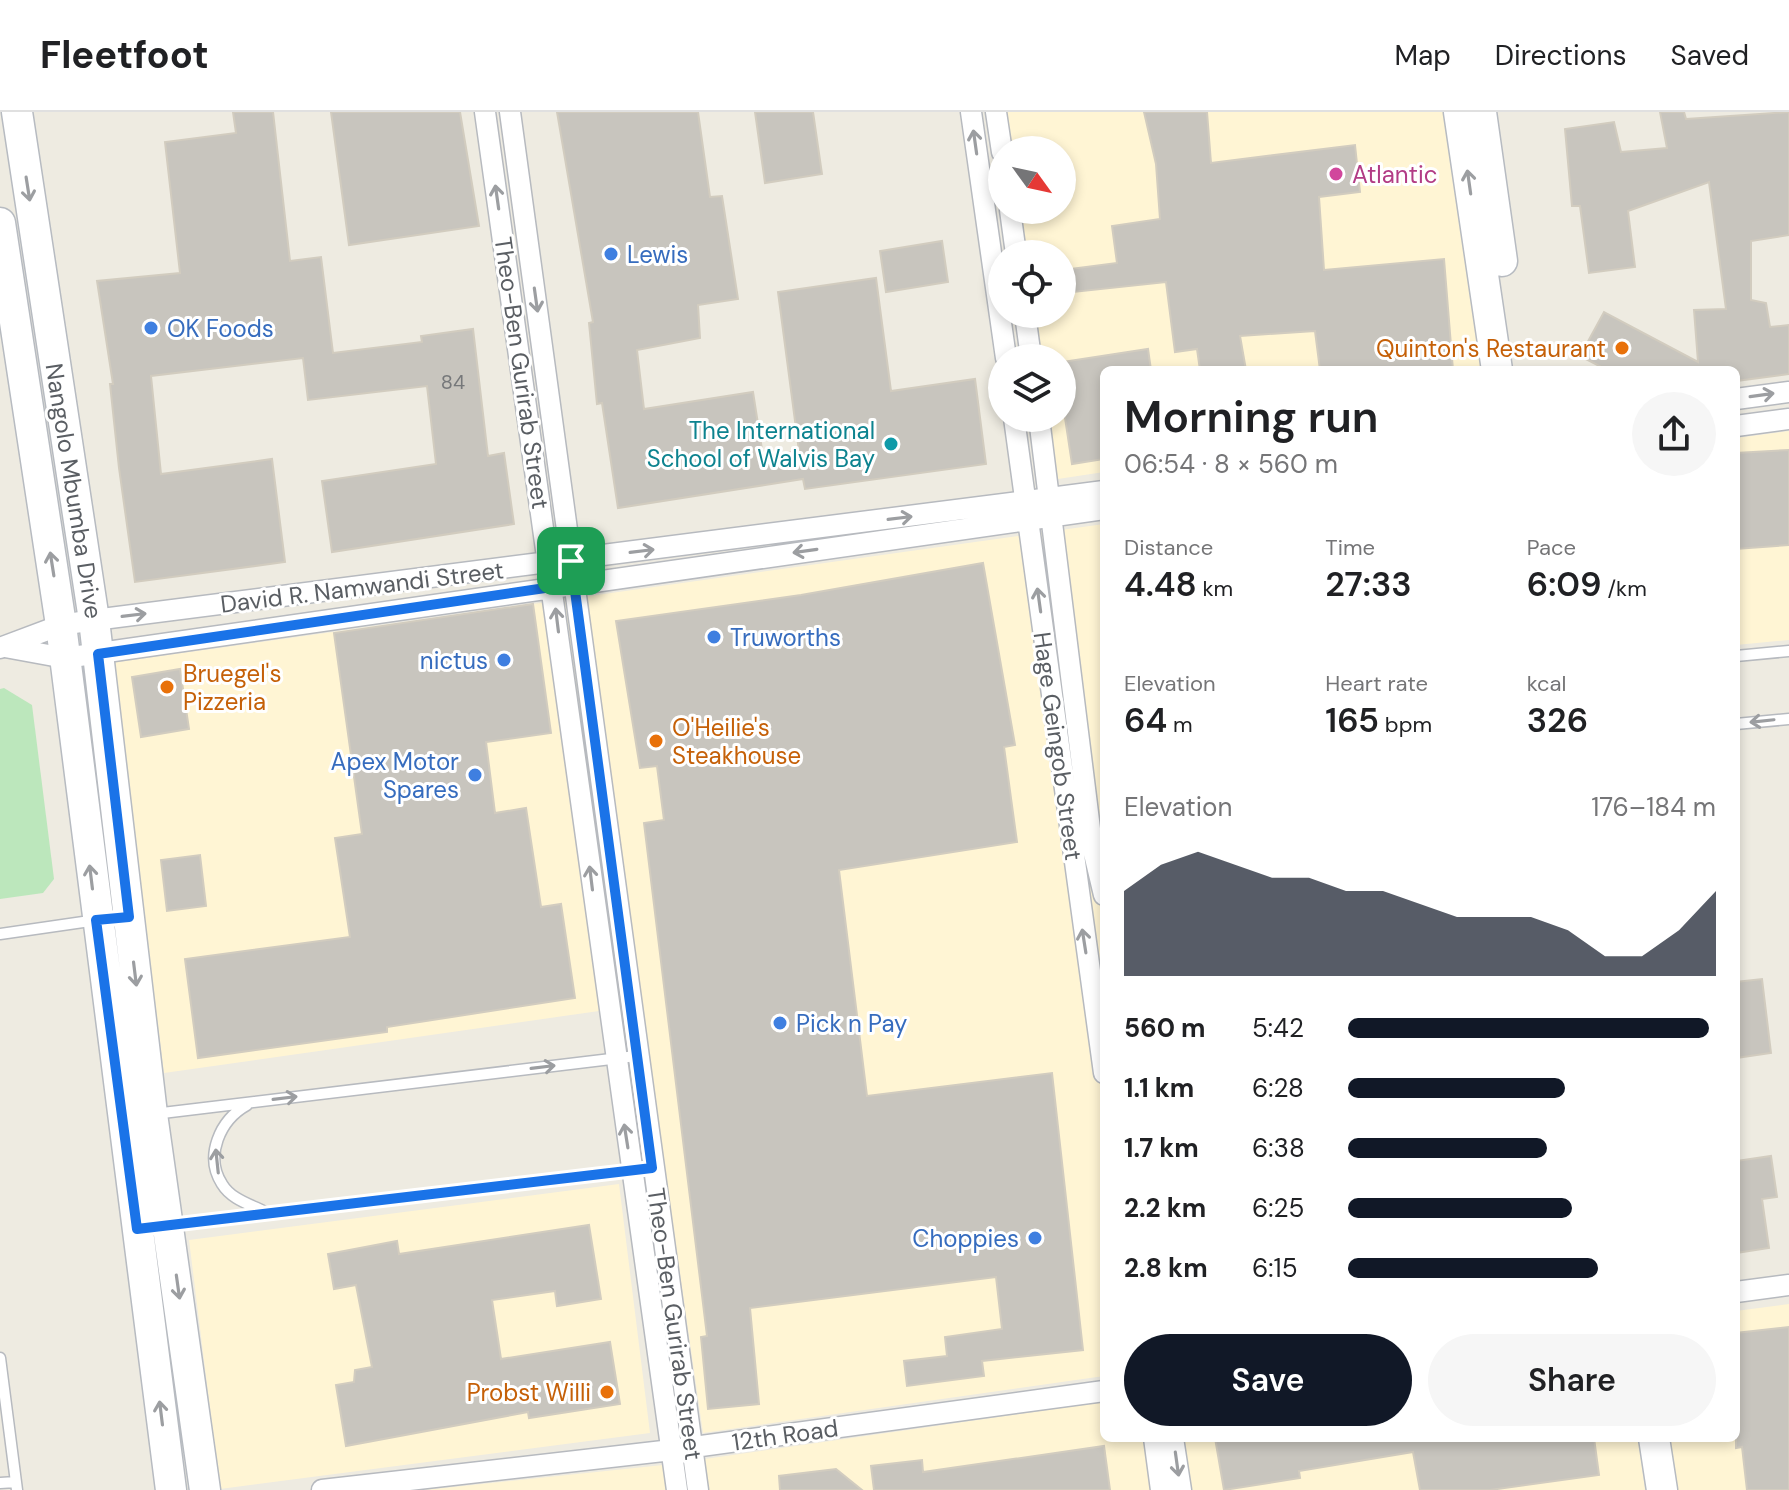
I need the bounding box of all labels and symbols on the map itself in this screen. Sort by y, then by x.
one-way arrow [967,130,982,155]
north arrow [988,136,1076,224]
place label: Atlantic [1352,159,1437,190]
marker: Atlantic [1327,165,1345,183]
one-way arrow [1461,170,1476,195]
one-way arrow [21,176,36,201]
one-way arrow [489,184,504,210]
street label: Theo-Ben Gurirab Street [488,235,556,511]
place label: Lewis [627,239,688,270]
marker: Lewis [602,245,620,263]
one-way arrow [528,286,543,313]
place label: OK Foods [167,313,274,344]
marker: OK Foods [142,319,160,337]
place label: Quinton's Restaurant [1376,333,1606,364]
marker: Quinton's Restaurant [1613,339,1631,357]
street label: Nangolo Mbumba Drive [38,361,110,621]
house number: 84 [441,369,465,395]
one-way arrow [1749,387,1775,402]
place label: The International School of Walvis Bay [647,415,875,474]
marker: The International School of Walvis Bay [882,435,900,453]
one-way arrow [886,511,913,526]
pin [537,527,605,595]
one-way arrow [628,544,655,559]
one-way arrow [793,544,818,559]
one-way arrow [44,552,59,577]
street label: David R. Namwandi Street [219,554,505,620]
one-way arrow [1031,588,1046,613]
one-way arrow [549,607,564,634]
one-way arrow [120,608,147,623]
place label: Truworths [730,622,841,653]
marker: Truworths [705,628,723,646]
street label: Hage Geingob Street [1027,630,1089,862]
place label: nictus [420,645,488,676]
marker: nictus [495,651,513,669]
place label: Bruegel's Pizzeria [183,658,281,717]
marker: Bruegel's Pizzeria [158,678,176,696]
place label: O'Heilie's Steakhouse [672,712,801,771]
one-way arrow [1750,714,1776,729]
marker: O'Heilie's Steakhouse [647,732,665,750]
place label: Apex Motor Spares [331,746,459,805]
marker: Apex Motor Spares [466,766,484,784]
one-way arrow [83,865,98,890]
one-way arrow [583,865,598,892]
one-way arrow [1076,929,1091,954]
one-way arrow [128,960,143,987]
place label: Pick n Pay [796,1008,907,1039]
marker: Pick n Pay [771,1014,789,1032]
one-way arrow [529,1060,556,1075]
one-way arrow [271,1090,298,1105]
one-way arrow [618,1124,633,1149]
one-way arrow [210,1148,225,1174]
street label: Theo-Ben Gurirab Street [641,1186,709,1462]
place label: Choppies [912,1223,1019,1254]
marker: Choppies [1026,1229,1044,1247]
one-way arrow [171,1273,186,1300]
place label: Probst Willi [467,1377,591,1408]
marker: Probst Willi [598,1383,616,1401]
one-way arrow [153,1401,168,1426]
street label: 12th Road [730,1412,840,1458]
one-way arrow [1170,1451,1185,1476]

